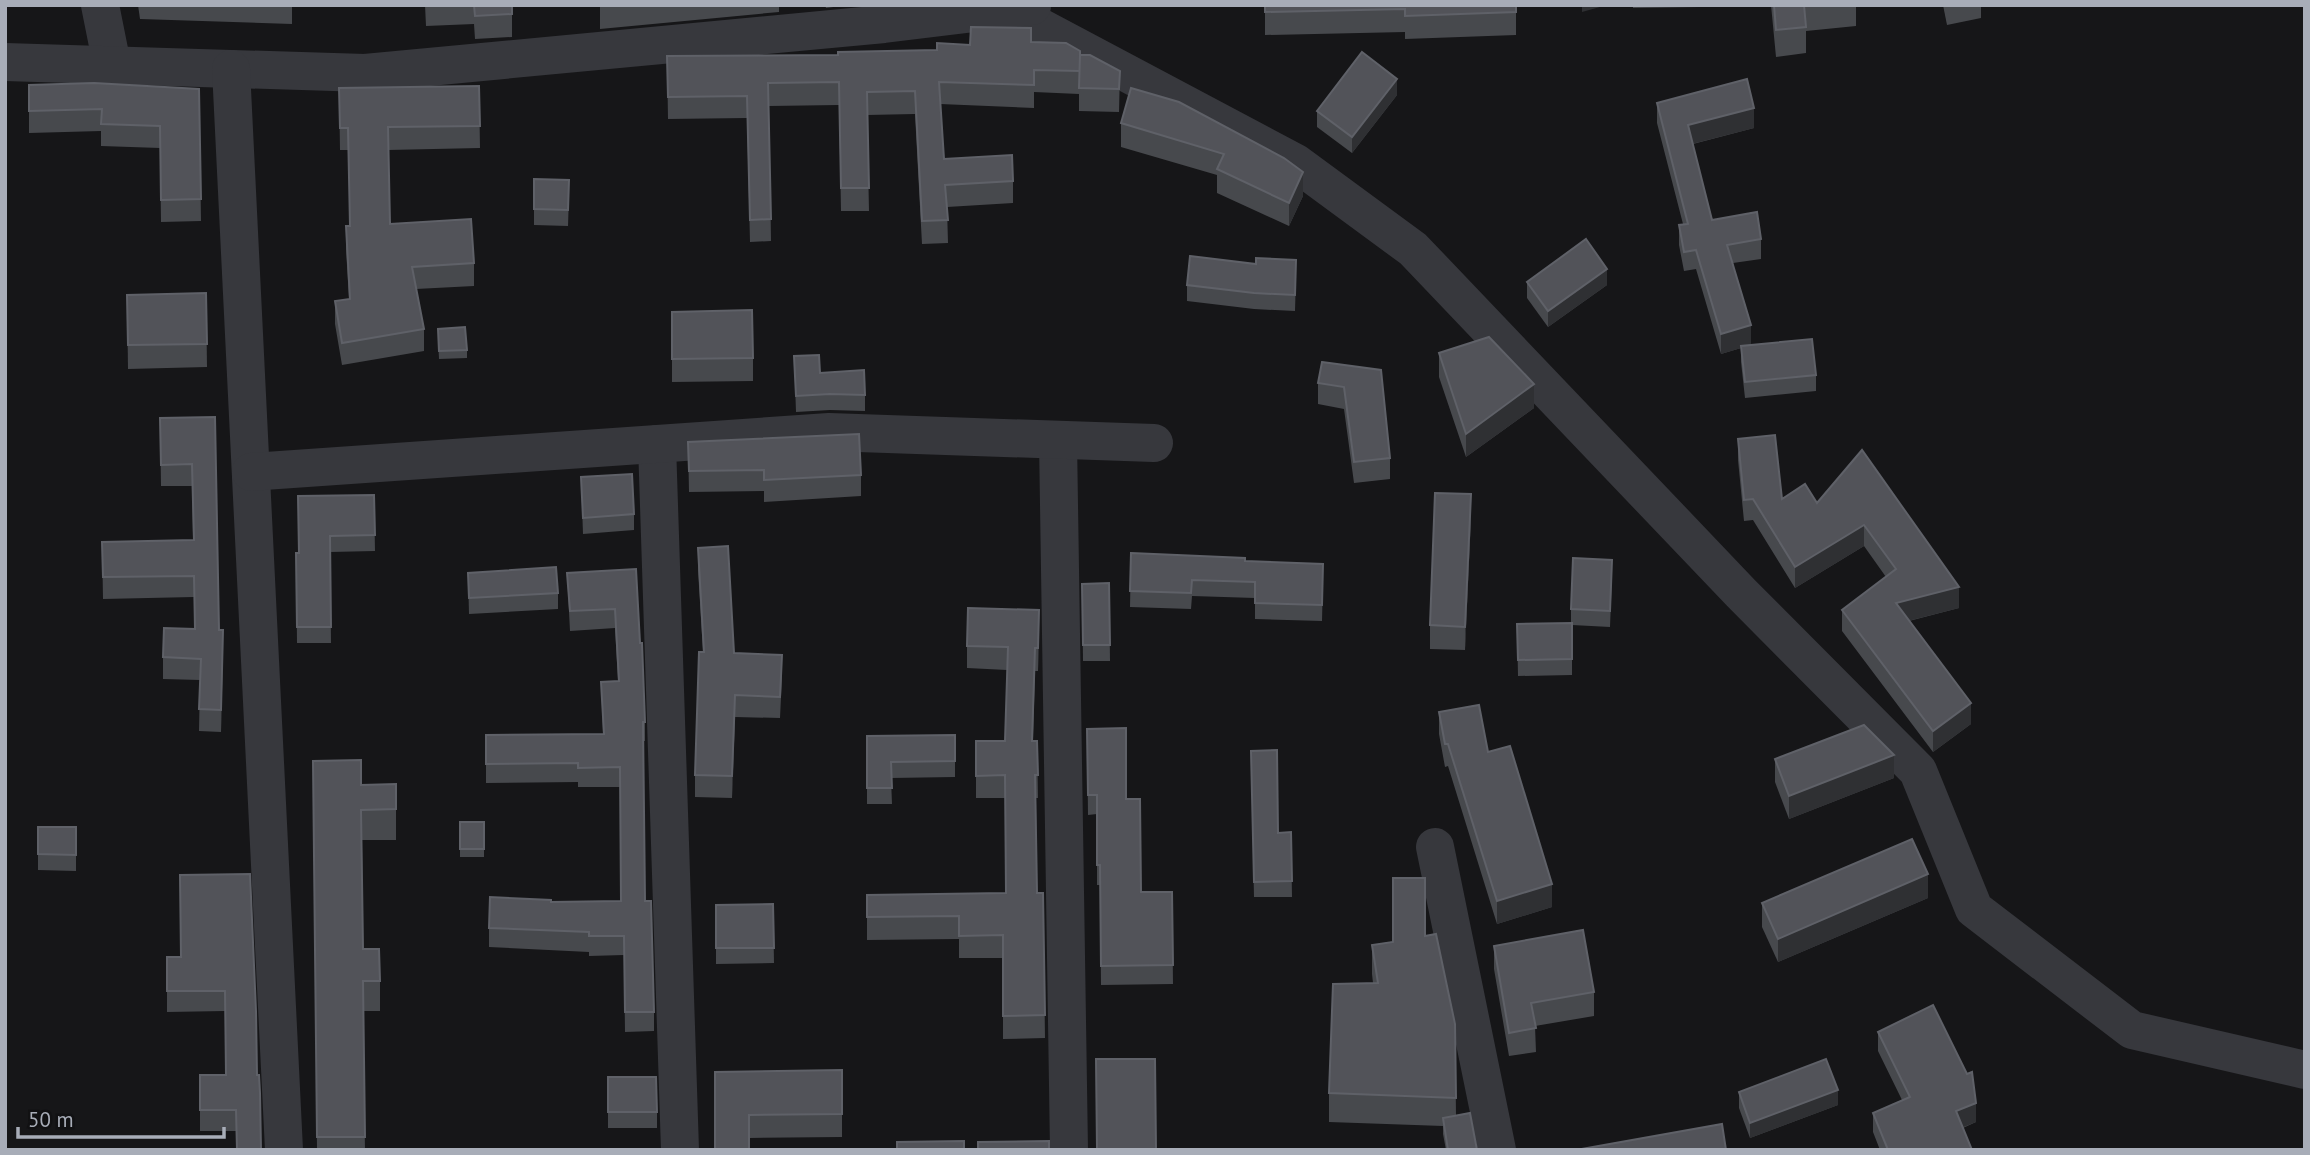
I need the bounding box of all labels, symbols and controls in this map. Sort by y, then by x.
scale bar [18,1096,224,1140]
text: 50 m [28,1106,74,1133]

